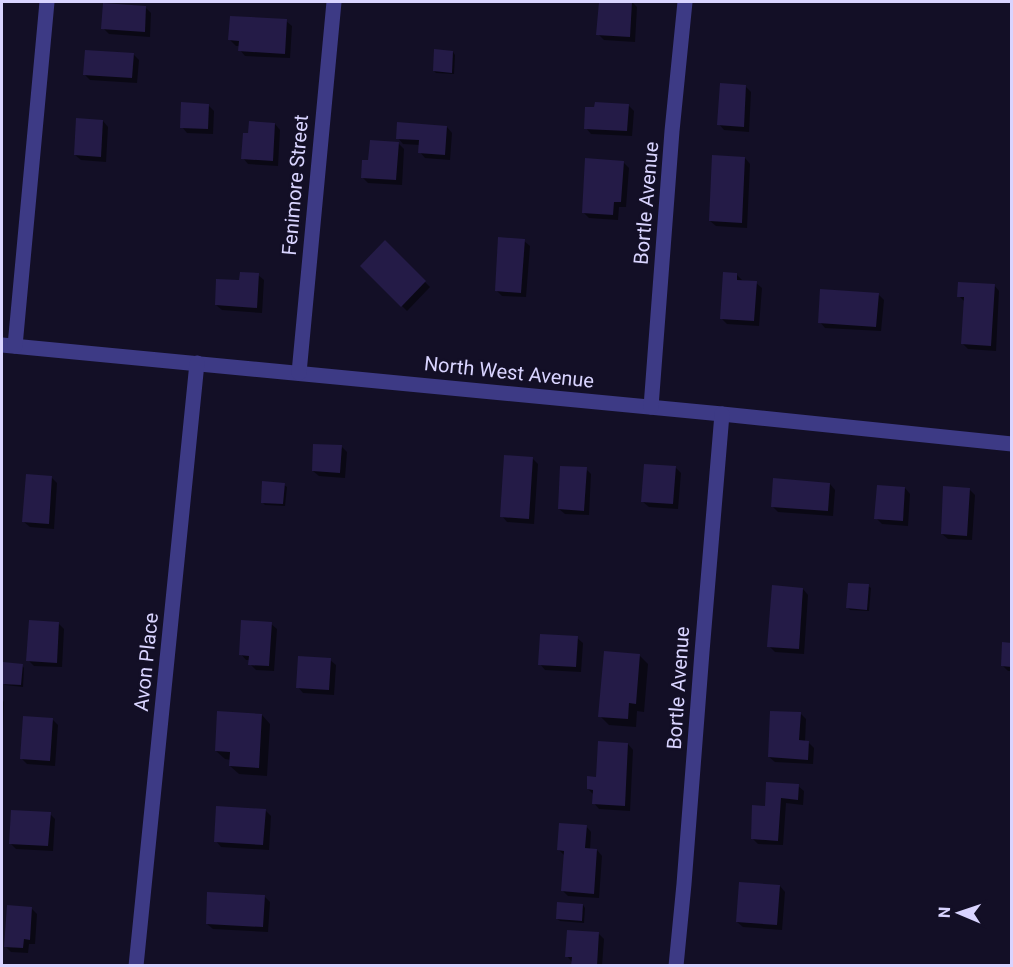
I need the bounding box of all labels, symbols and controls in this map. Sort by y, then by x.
street label: Fenimore Street [277,114,313,256]
street label: Bortle Avenue [629,140,663,266]
street label: North West Avenue [423,351,595,393]
street label: Avon Place [129,612,163,712]
street label: Bortle Avenue [662,626,694,750]
north arrow [929,883,989,943]
text: N [935,907,954,918]

